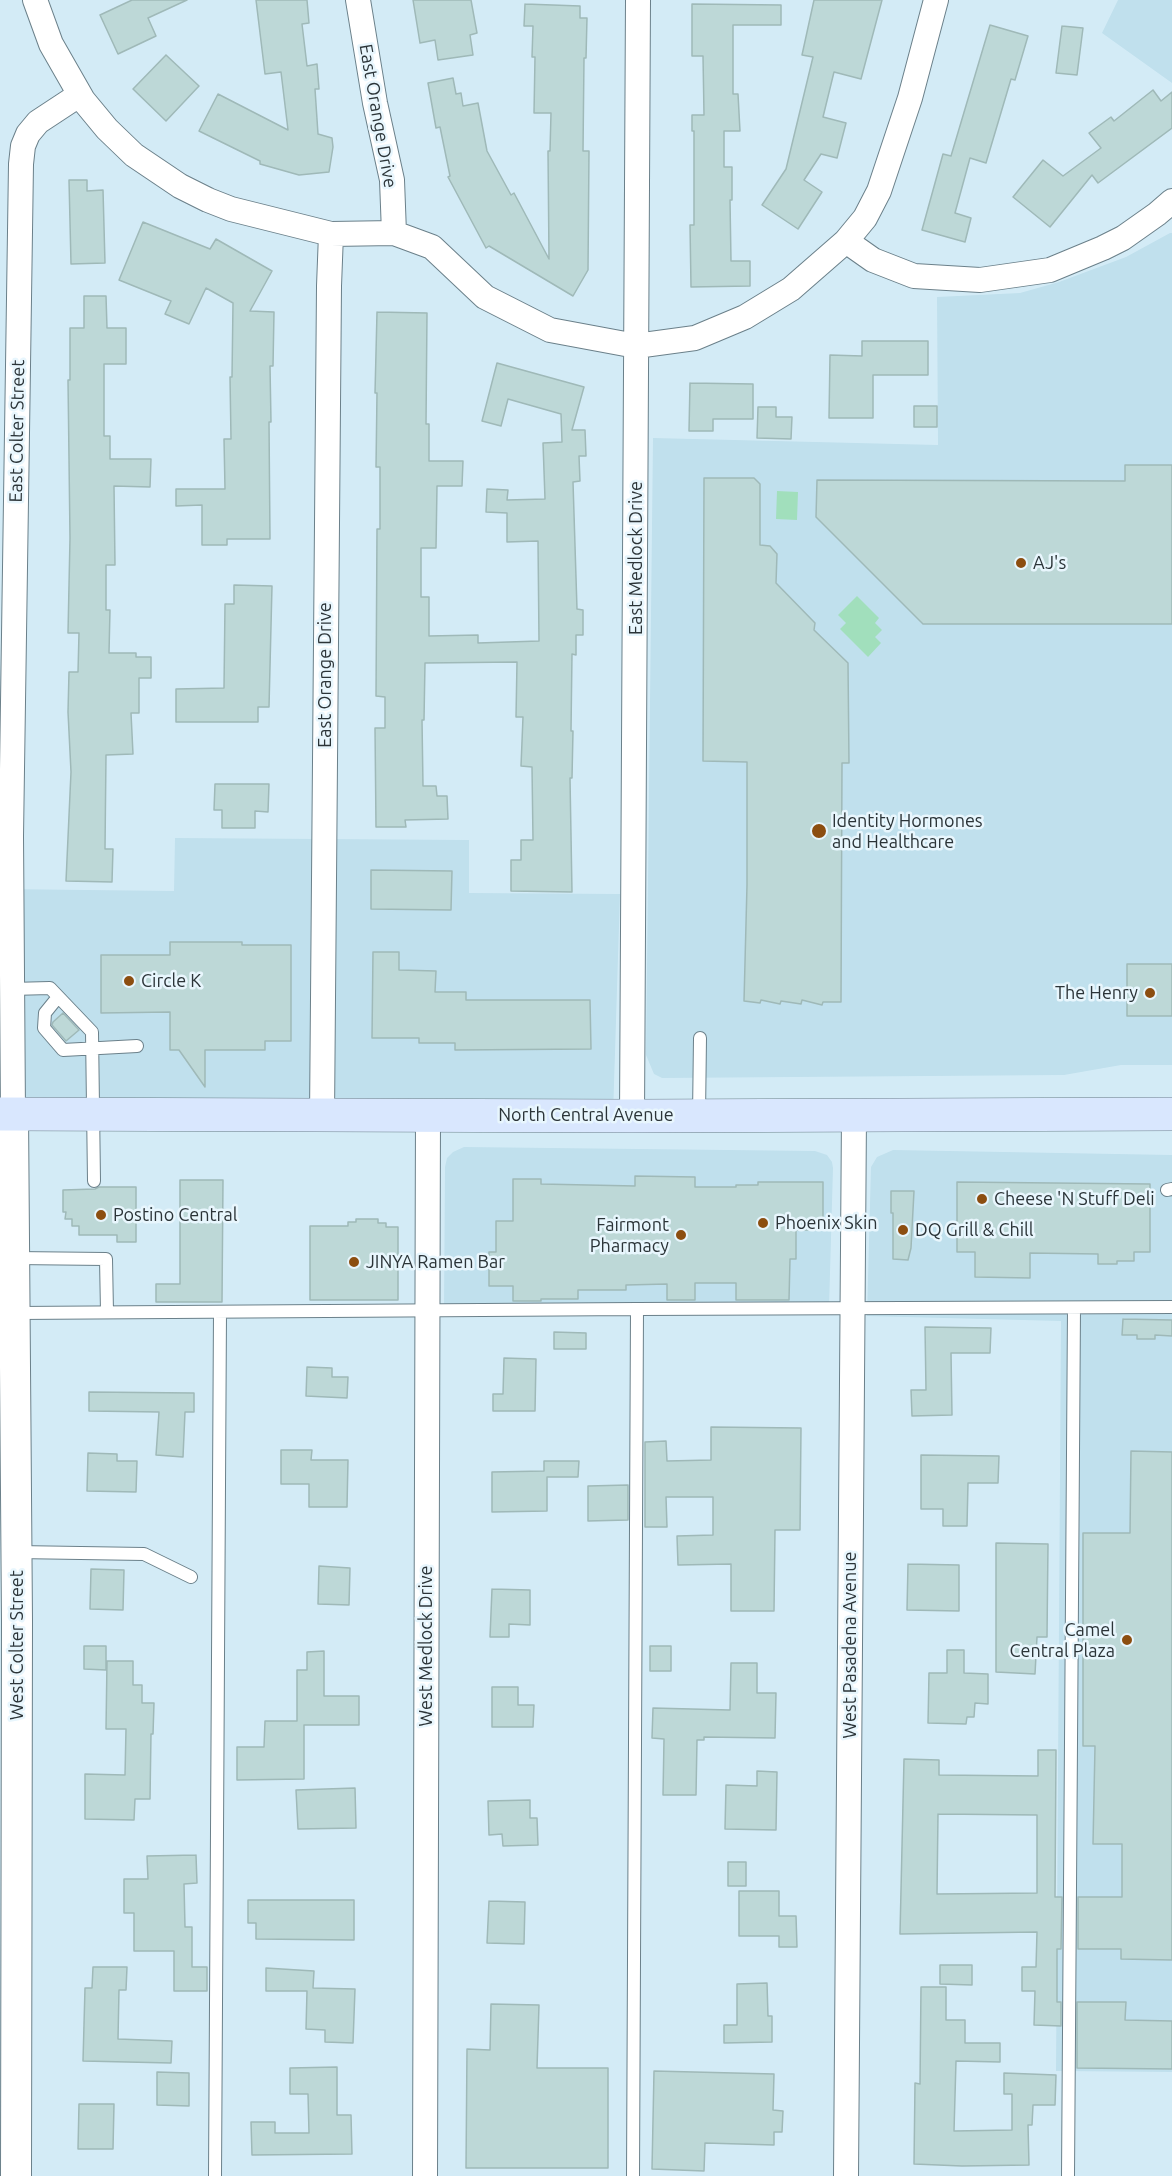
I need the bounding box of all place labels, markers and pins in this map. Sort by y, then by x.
place label: AJ's [1033,552,1066,574]
marker: AJ's [1014,556,1028,570]
place label: Identity Hormones and Healthcare [832,810,983,852]
marker: Identity Hormones and Healthcare [810,822,828,840]
place label: Circle K [141,970,201,992]
marker: Circle K [122,974,136,988]
place label: The Henry [1055,982,1138,1004]
marker: The Henry [1143,986,1157,1000]
place label: Cheese 'N Stuff Deli [994,1188,1155,1210]
marker: Cheese 'N Stuff Deli [975,1192,989,1206]
place label: Postino Central [113,1204,237,1226]
marker: Postino Central [94,1208,108,1222]
place label: Phoenix Skin [775,1212,878,1234]
place label: Fairmont Pharmacy [590,1214,669,1256]
marker: Phoenix Skin [756,1216,770,1230]
place label: DQ Grill & Chill [915,1219,1033,1241]
marker: DQ Grill & Chill [896,1223,910,1237]
marker: Fairmont Pharmacy [674,1228,688,1242]
place label: JINYA Ramen Bar [366,1251,505,1273]
marker: JINYA Ramen Bar [347,1255,361,1269]
place label: Camel Central Plaza [1010,1619,1115,1662]
marker: Camel Central Plaza [1120,1633,1134,1647]

